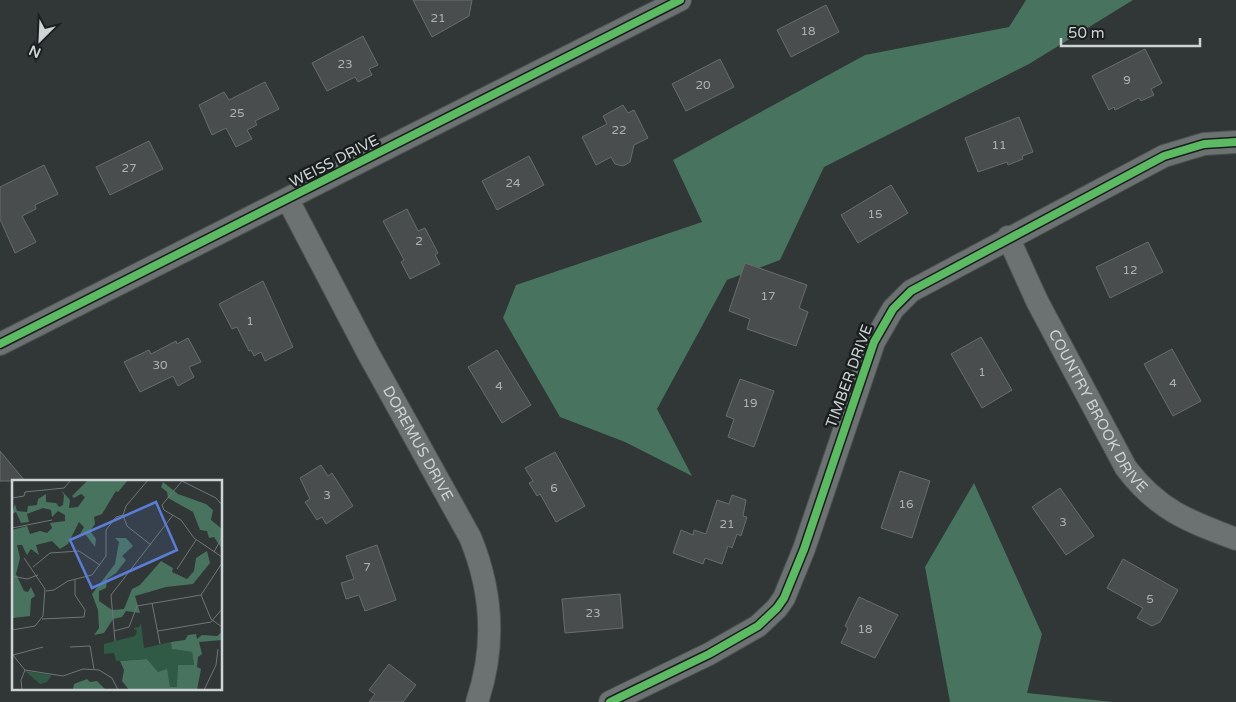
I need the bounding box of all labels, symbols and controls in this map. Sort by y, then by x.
house number: 21 [430,11,446,25]
north arrow [15,15,65,65]
scale bar [1061,15,1200,47]
house number: 18 [800,24,816,38]
text: 50 m [1068,24,1105,42]
text: N [26,41,44,61]
house number: 23 [337,57,353,71]
house number: 9 [1123,73,1131,87]
house number: 20 [695,78,711,92]
house number: 25 [229,106,245,120]
house number: 22 [611,123,627,137]
street label: WEISS DRIVE [286,131,382,191]
house number: 11 [991,138,1007,152]
house number: 27 [121,161,137,175]
house number: 24 [505,176,521,190]
house number: 15 [867,207,883,221]
house number: 2 [415,234,423,248]
house number: 12 [1122,263,1138,277]
house number: 17 [760,289,776,303]
house number: 1 [246,314,254,328]
street label: TIMBER DRIVE [822,322,876,430]
street label: COUNTRY BROOK DRIVE [1045,326,1152,496]
house number: 30 [152,358,168,372]
house number: 1 [978,365,986,379]
house number: 4 [1169,376,1177,390]
house number: 4 [495,379,503,393]
street label: DOREMUS DRIVE [379,383,457,504]
house number: 19 [742,396,758,410]
inset map [12,480,222,690]
house number: 6 [550,481,558,495]
house number: 3 [323,488,331,502]
house number: 16 [898,497,914,511]
house number: 3 [1059,515,1067,529]
house number: 21 [719,517,735,531]
house number: 7 [363,560,371,574]
house number: 5 [1146,592,1154,606]
house number: 23 [585,606,601,620]
house number: 18 [857,622,873,636]

